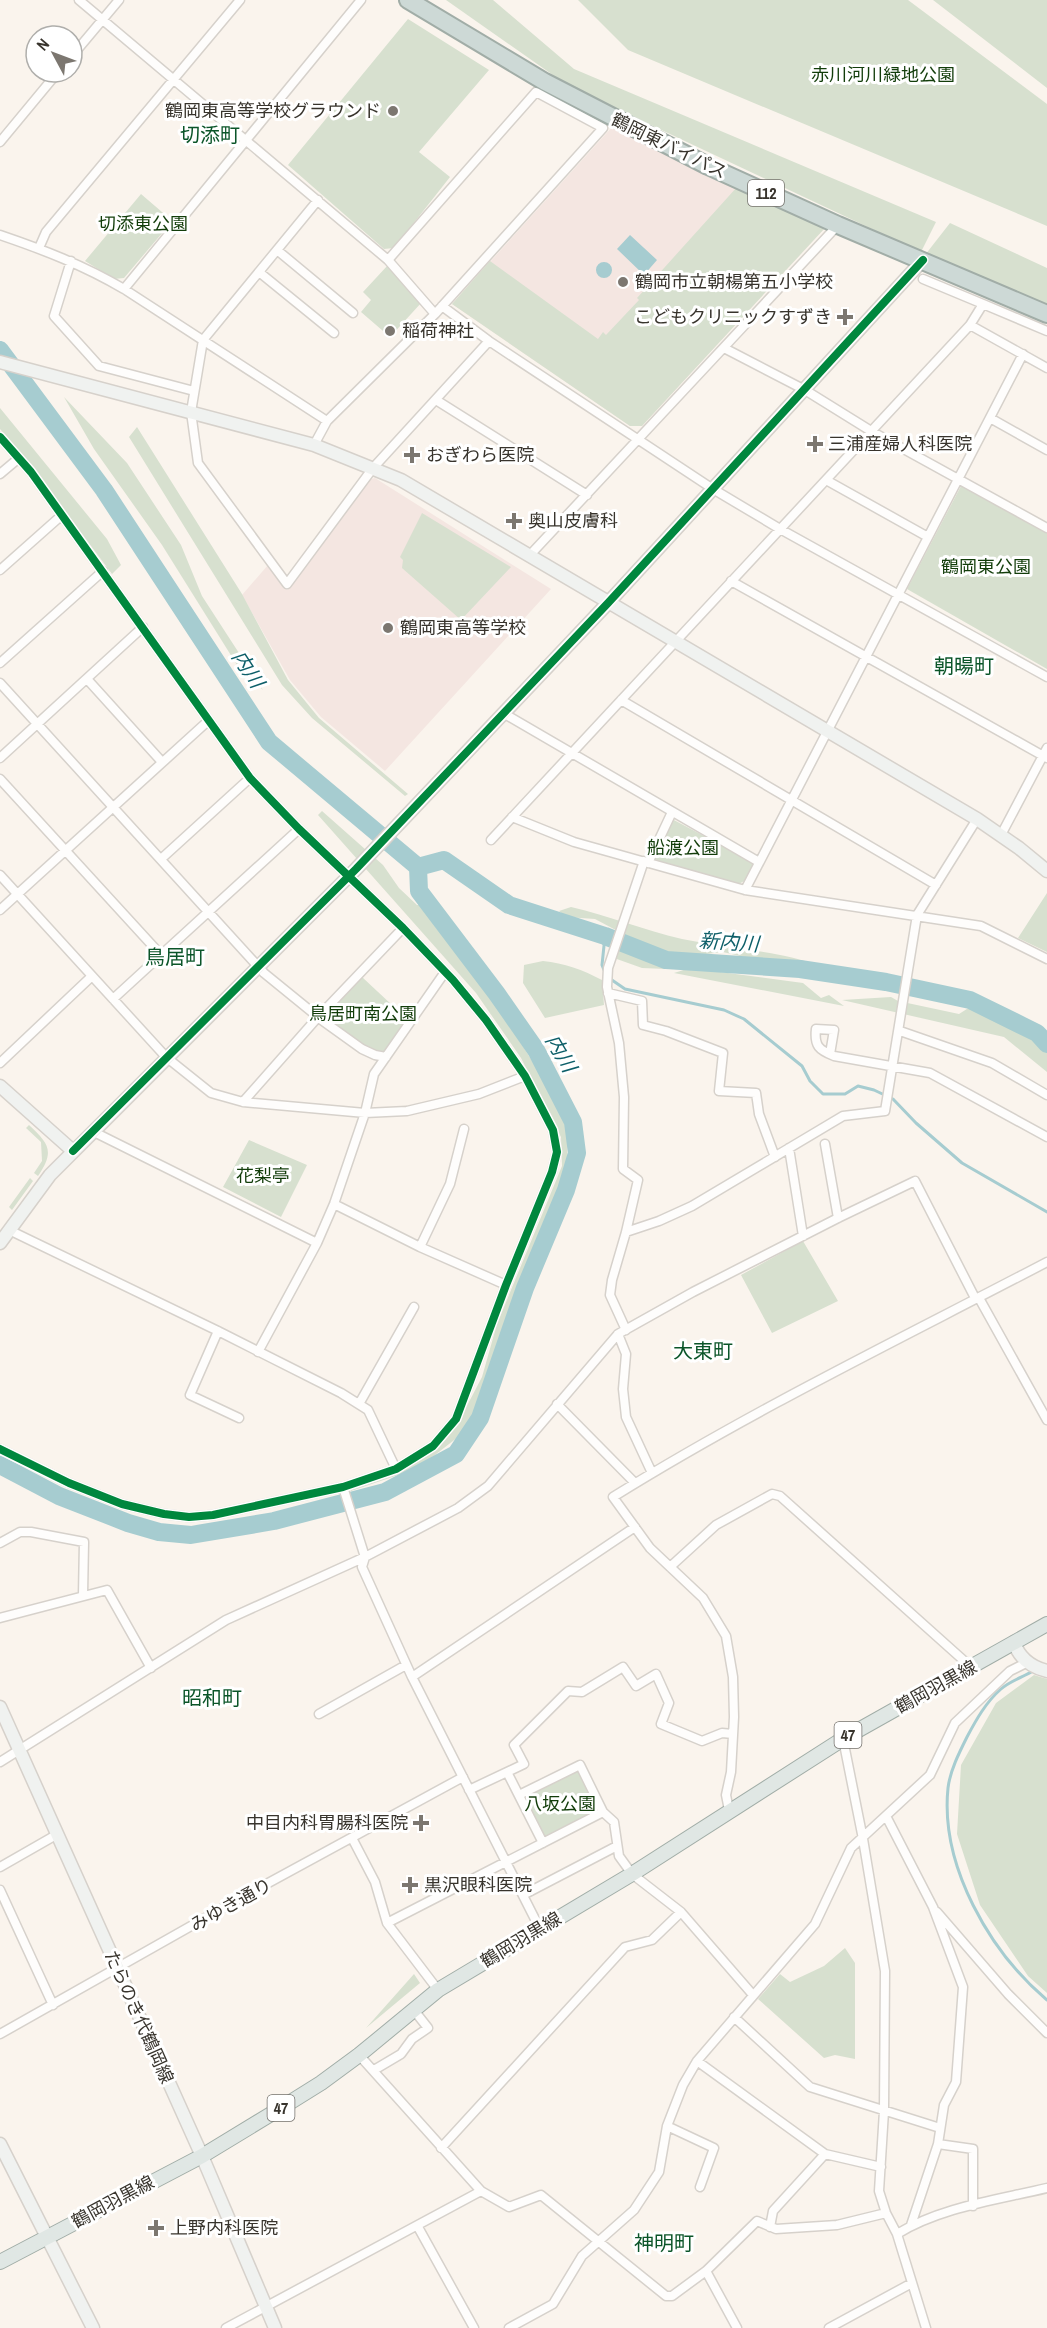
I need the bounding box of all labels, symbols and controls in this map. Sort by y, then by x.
north arrow [24,24,84,84]
text: N [31,33,54,55]
park label: 赤川河川緑地公園 [811,62,955,87]
place label: 鶴岡東高等学校グラウンド [165,98,381,123]
marker: 鶴岡東高等学校グラウンド [386,104,400,118]
street label: 鶴岡東バイパス [607,107,731,184]
district label: 切添町 [180,121,240,148]
road number: 112 [748,180,784,206]
park label: 切添東公園 [98,211,188,236]
place label: 鶴岡市立朝楊第五小学校 [635,269,833,294]
marker: 鶴岡市立朝楊第五小学校 [616,275,630,289]
place label: こどもクリニックすずき [634,304,832,329]
marker: こどもクリニックすずき [836,308,854,326]
place label: 稲荷神社 [402,318,474,343]
marker: 稲荷神社 [383,324,397,338]
place label: 三浦産婦人科医院 [828,431,972,456]
marker: 三浦産婦人科医院 [806,435,824,453]
place label: おぎわら医院 [426,442,534,467]
marker: おぎわら医院 [403,446,421,464]
place label: 奥山皮膚科 [528,508,618,533]
marker: 奥山皮膚科 [505,512,523,530]
park label: 鶴岡東公園 [941,554,1031,579]
place label: 鶴岡東高等学校 [400,615,526,640]
marker: 鶴岡東高等学校 [381,621,395,635]
water label: 内川 [226,645,272,695]
district label: 朝暘町 [934,652,994,679]
park label: 船渡公園 [647,835,719,860]
water label: 新内川 [698,926,762,957]
district label: 鳥居町 [145,943,205,970]
park label: 鳥居町南公園 [309,1001,417,1026]
water label: 内川 [540,1029,584,1079]
park label: 花梨亭 [236,1163,290,1188]
district label: 大東町 [673,1337,733,1364]
street label: 鶴岡羽黒線 [890,1654,981,1719]
district label: 昭和町 [182,1684,242,1711]
road number: 47 [834,1722,862,1748]
park label: 八坂公園 [524,1791,596,1816]
place label: 中目内科胃腸科医院 [246,1810,408,1835]
marker: 中目内科胃腸科医院 [412,1814,430,1832]
street label: みゆき通り [185,1872,276,1937]
place label: 黒沢眼科医院 [424,1872,532,1897]
marker: 黒沢眼科医院 [401,1876,419,1894]
street label: 鶴岡羽黒線 [476,1906,566,1973]
street label: たらのき代鶴岡線 [99,1946,180,2087]
road number: 47 [268,2095,294,2121]
street label: 鶴岡羽黒線 [67,2169,158,2234]
place label: 上野内科医院 [170,2215,278,2240]
marker: 上野内科医院 [147,2219,165,2237]
district label: 神明町 [634,2229,694,2256]

